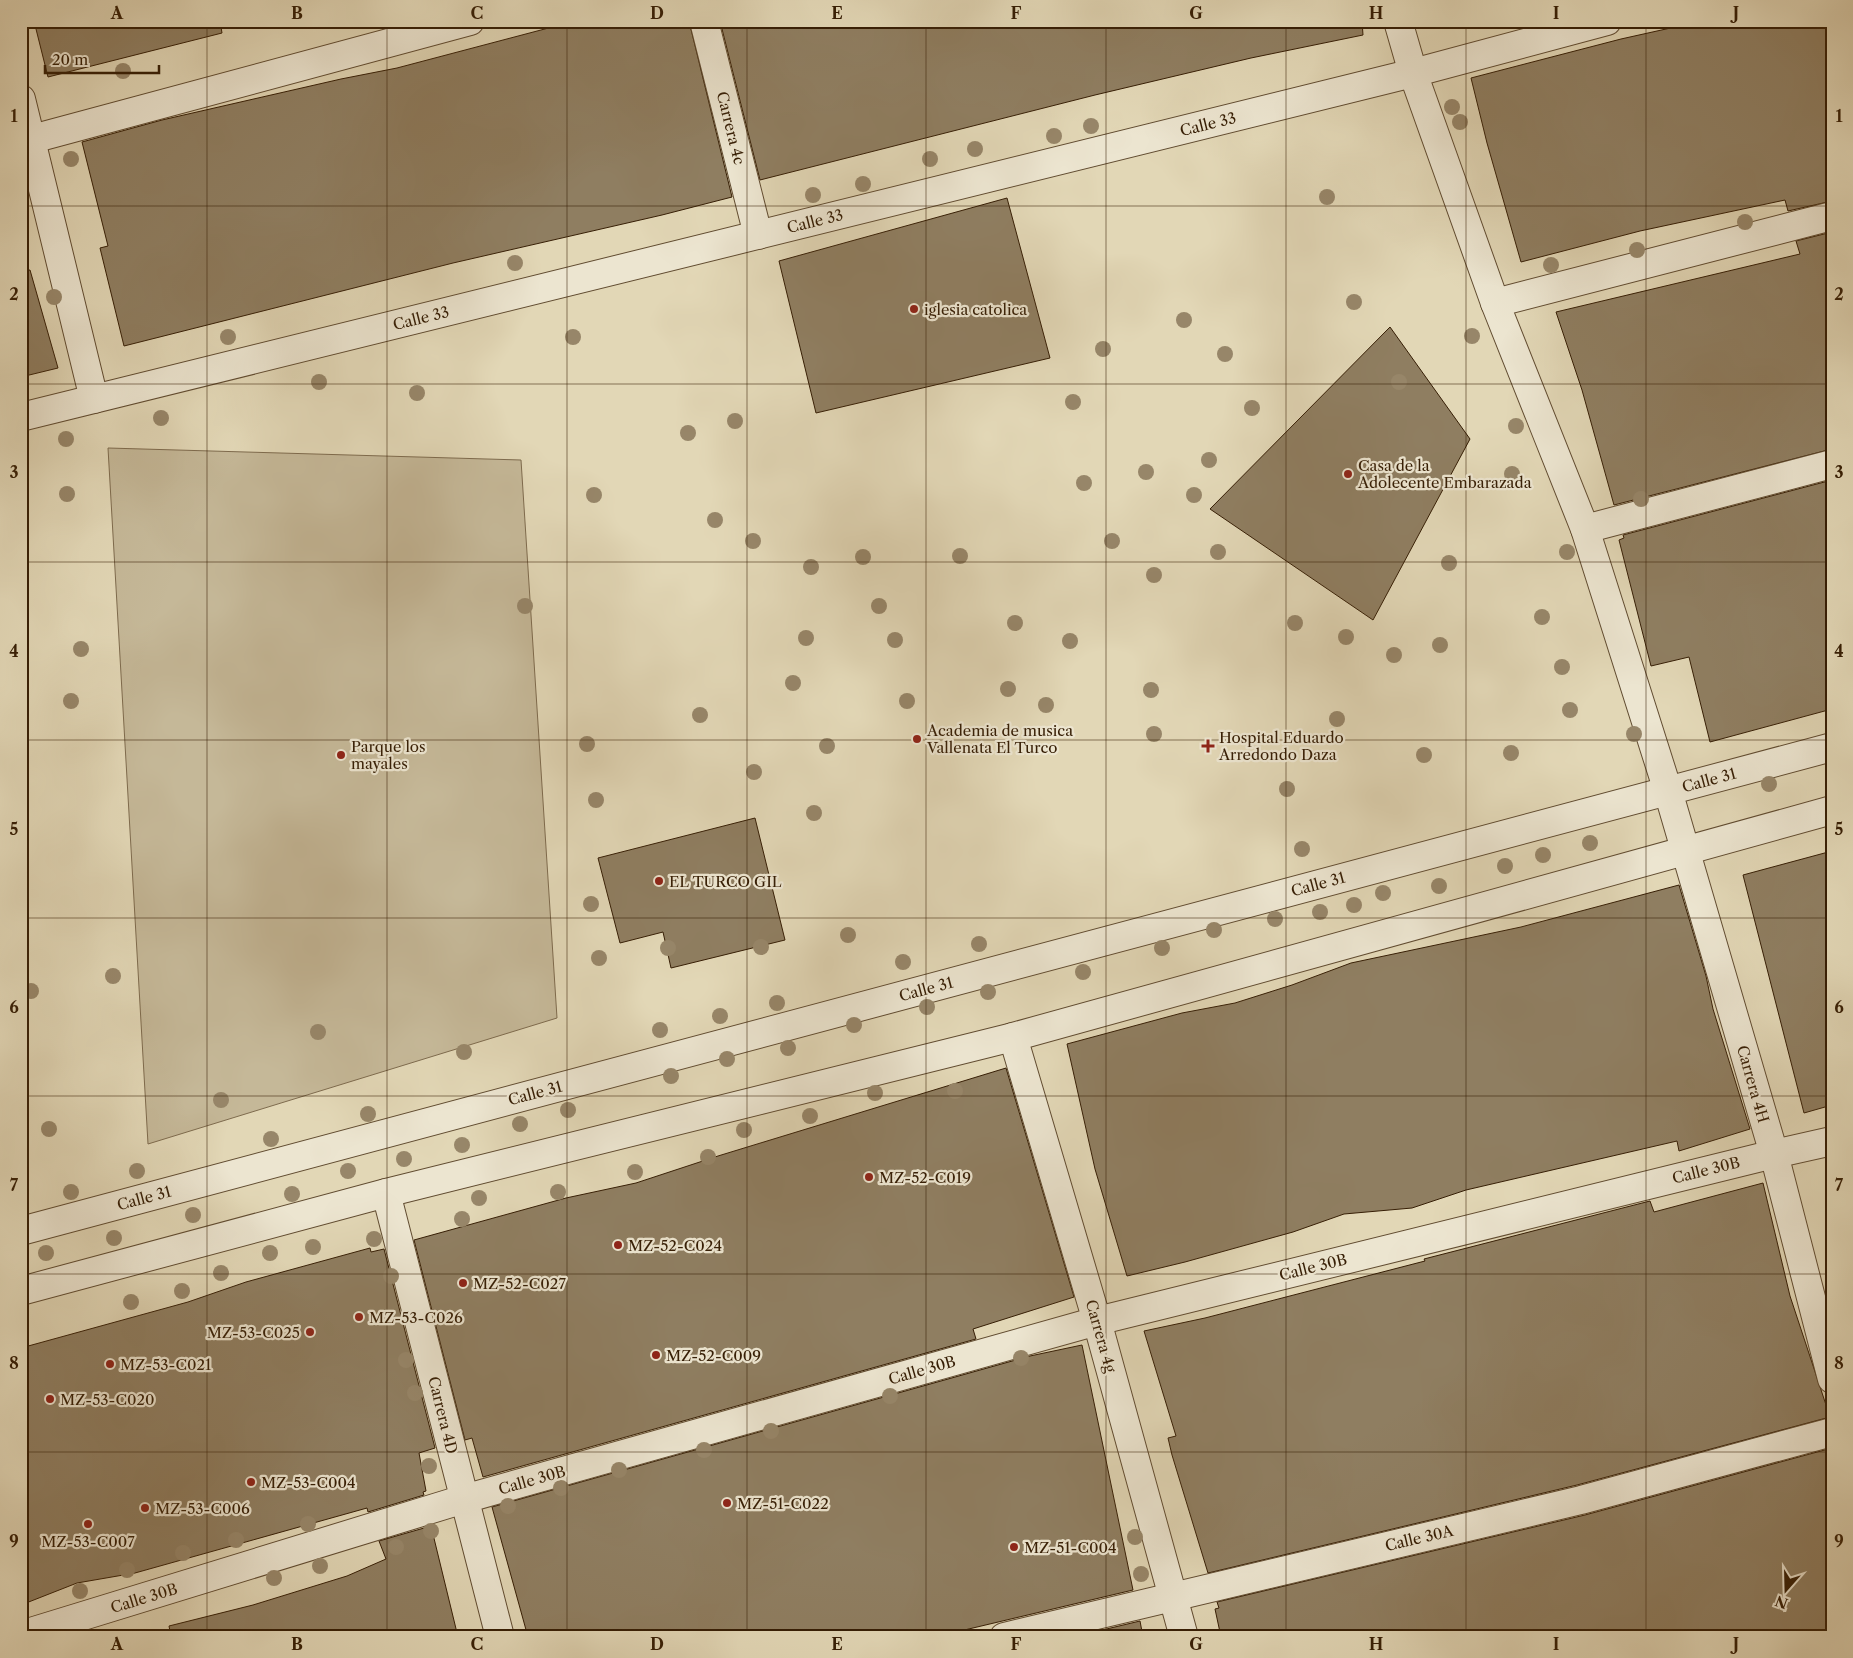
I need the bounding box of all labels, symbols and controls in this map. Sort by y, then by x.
text: A [110,3,124,23]
text: B [291,3,303,23]
text: C [471,3,483,23]
text: D [650,3,664,23]
text: E [831,3,843,23]
text: F [1011,3,1022,23]
text: G [1189,3,1203,23]
text: H [1369,3,1383,23]
text: I [1553,3,1560,23]
text: J [1730,3,1739,23]
scale bar [45,42,159,74]
text: 20 m [52,50,88,69]
street label: Carrera 4c [713,89,749,167]
text: 1 [10,106,18,126]
text: 1 [1835,106,1843,126]
street label: Calle 33 [1178,108,1238,140]
street label: Calle 33 [785,205,845,237]
text: 2 [9,284,19,304]
text: 2 [1834,284,1844,304]
place label: iglesia catolica [924,300,1027,319]
street label: Calle 33 [391,302,451,334]
marker: iglesia catolica [908,303,920,315]
place label: Casa de la Adolecente Embarazada [1357,456,1532,492]
text: 3 [9,462,19,482]
text: 3 [1834,462,1844,482]
marker: Casa de la Adolecente Embarazada [1342,468,1354,480]
text: 4 [9,641,19,661]
text: 4 [1834,641,1844,661]
place label: Academia de musica Vallenata El Turco [926,721,1073,757]
place label: Hospital Eduardo Arredondo Daza [1218,728,1344,764]
marker: Academia de musica Vallenata El Turco [911,733,923,745]
place label: Parque los mayales [351,737,426,773]
marker: Hospital Eduardo Arredondo Daza [1201,739,1215,753]
marker: Parque los mayales [335,749,347,761]
street label: Calle 31 [1680,763,1739,796]
text: 5 [10,819,19,839]
text: 5 [1835,819,1844,839]
street label: Calle 31 [1289,867,1348,900]
place label: EL TURCO GIL [669,872,782,891]
marker: EL TURCO GIL [653,875,665,887]
street label: Calle 31 [897,972,956,1005]
text: 6 [9,997,19,1017]
text: 6 [1834,997,1844,1017]
street label: Carrera 4H [1733,1043,1773,1125]
street label: Calle 31 [506,1076,565,1109]
street label: Calle 30B [1670,1152,1742,1188]
place label: MZ-52-C019 [879,1168,971,1187]
marker: MZ-52-C019 [863,1171,875,1183]
text: 7 [10,1175,19,1195]
text: 7 [1835,1175,1844,1195]
street label: Calle 31 [115,1181,174,1214]
place label: MZ-52-C024 [628,1236,722,1255]
marker: MZ-52-C024 [612,1239,624,1251]
street label: Calle 30B [1277,1249,1349,1285]
place label: MZ-52-C027 [473,1274,566,1293]
marker: MZ-52-C027 [457,1277,469,1289]
street label: Carrera 4g [1082,1297,1120,1375]
place label: MZ-53-C026 [369,1308,463,1327]
marker: MZ-53-C026 [353,1311,365,1323]
place label: MZ-53-C025 [207,1323,300,1342]
marker: MZ-53-C025 [304,1326,316,1338]
place label: MZ-52-C009 [666,1346,761,1365]
marker: MZ-52-C009 [650,1349,662,1361]
street label: Calle 30B [886,1351,958,1389]
text: 8 [9,1353,19,1373]
text: 8 [1834,1353,1844,1373]
place label: MZ-53-C021 [120,1355,212,1374]
marker: MZ-53-C021 [104,1358,116,1370]
street label: Carrera 4D [424,1374,462,1456]
place label: MZ-53-C020 [60,1390,155,1409]
marker: MZ-53-C020 [44,1393,56,1405]
street label: Calle 30B [496,1461,568,1499]
place label: MZ-53-C004 [261,1473,356,1492]
marker: MZ-53-C004 [245,1476,257,1488]
place label: MZ-51-C022 [737,1494,829,1513]
marker: MZ-51-C022 [721,1497,733,1509]
place label: MZ-53-C006 [155,1499,250,1518]
marker: MZ-53-C006 [139,1502,151,1514]
marker: MZ-53-C007 [82,1518,94,1530]
street label: Calle 30A [1383,1521,1456,1555]
text: 9 [9,1531,19,1551]
text: 9 [1834,1531,1844,1551]
place label: MZ-53-C007 [41,1532,135,1551]
place label: MZ-51-C004 [1024,1538,1117,1557]
marker: MZ-51-C004 [1008,1541,1020,1553]
north arrow [1760,1566,1810,1616]
street label: Calle 30B [108,1579,180,1617]
text: N [1773,1592,1790,1613]
text: A [110,1634,124,1654]
text: B [291,1634,303,1654]
text: C [471,1634,483,1654]
text: D [650,1634,664,1654]
text: E [831,1634,843,1654]
text: F [1011,1634,1022,1654]
text: G [1189,1634,1203,1654]
text: H [1369,1634,1383,1654]
text: I [1553,1634,1560,1654]
text: J [1730,1634,1739,1654]

